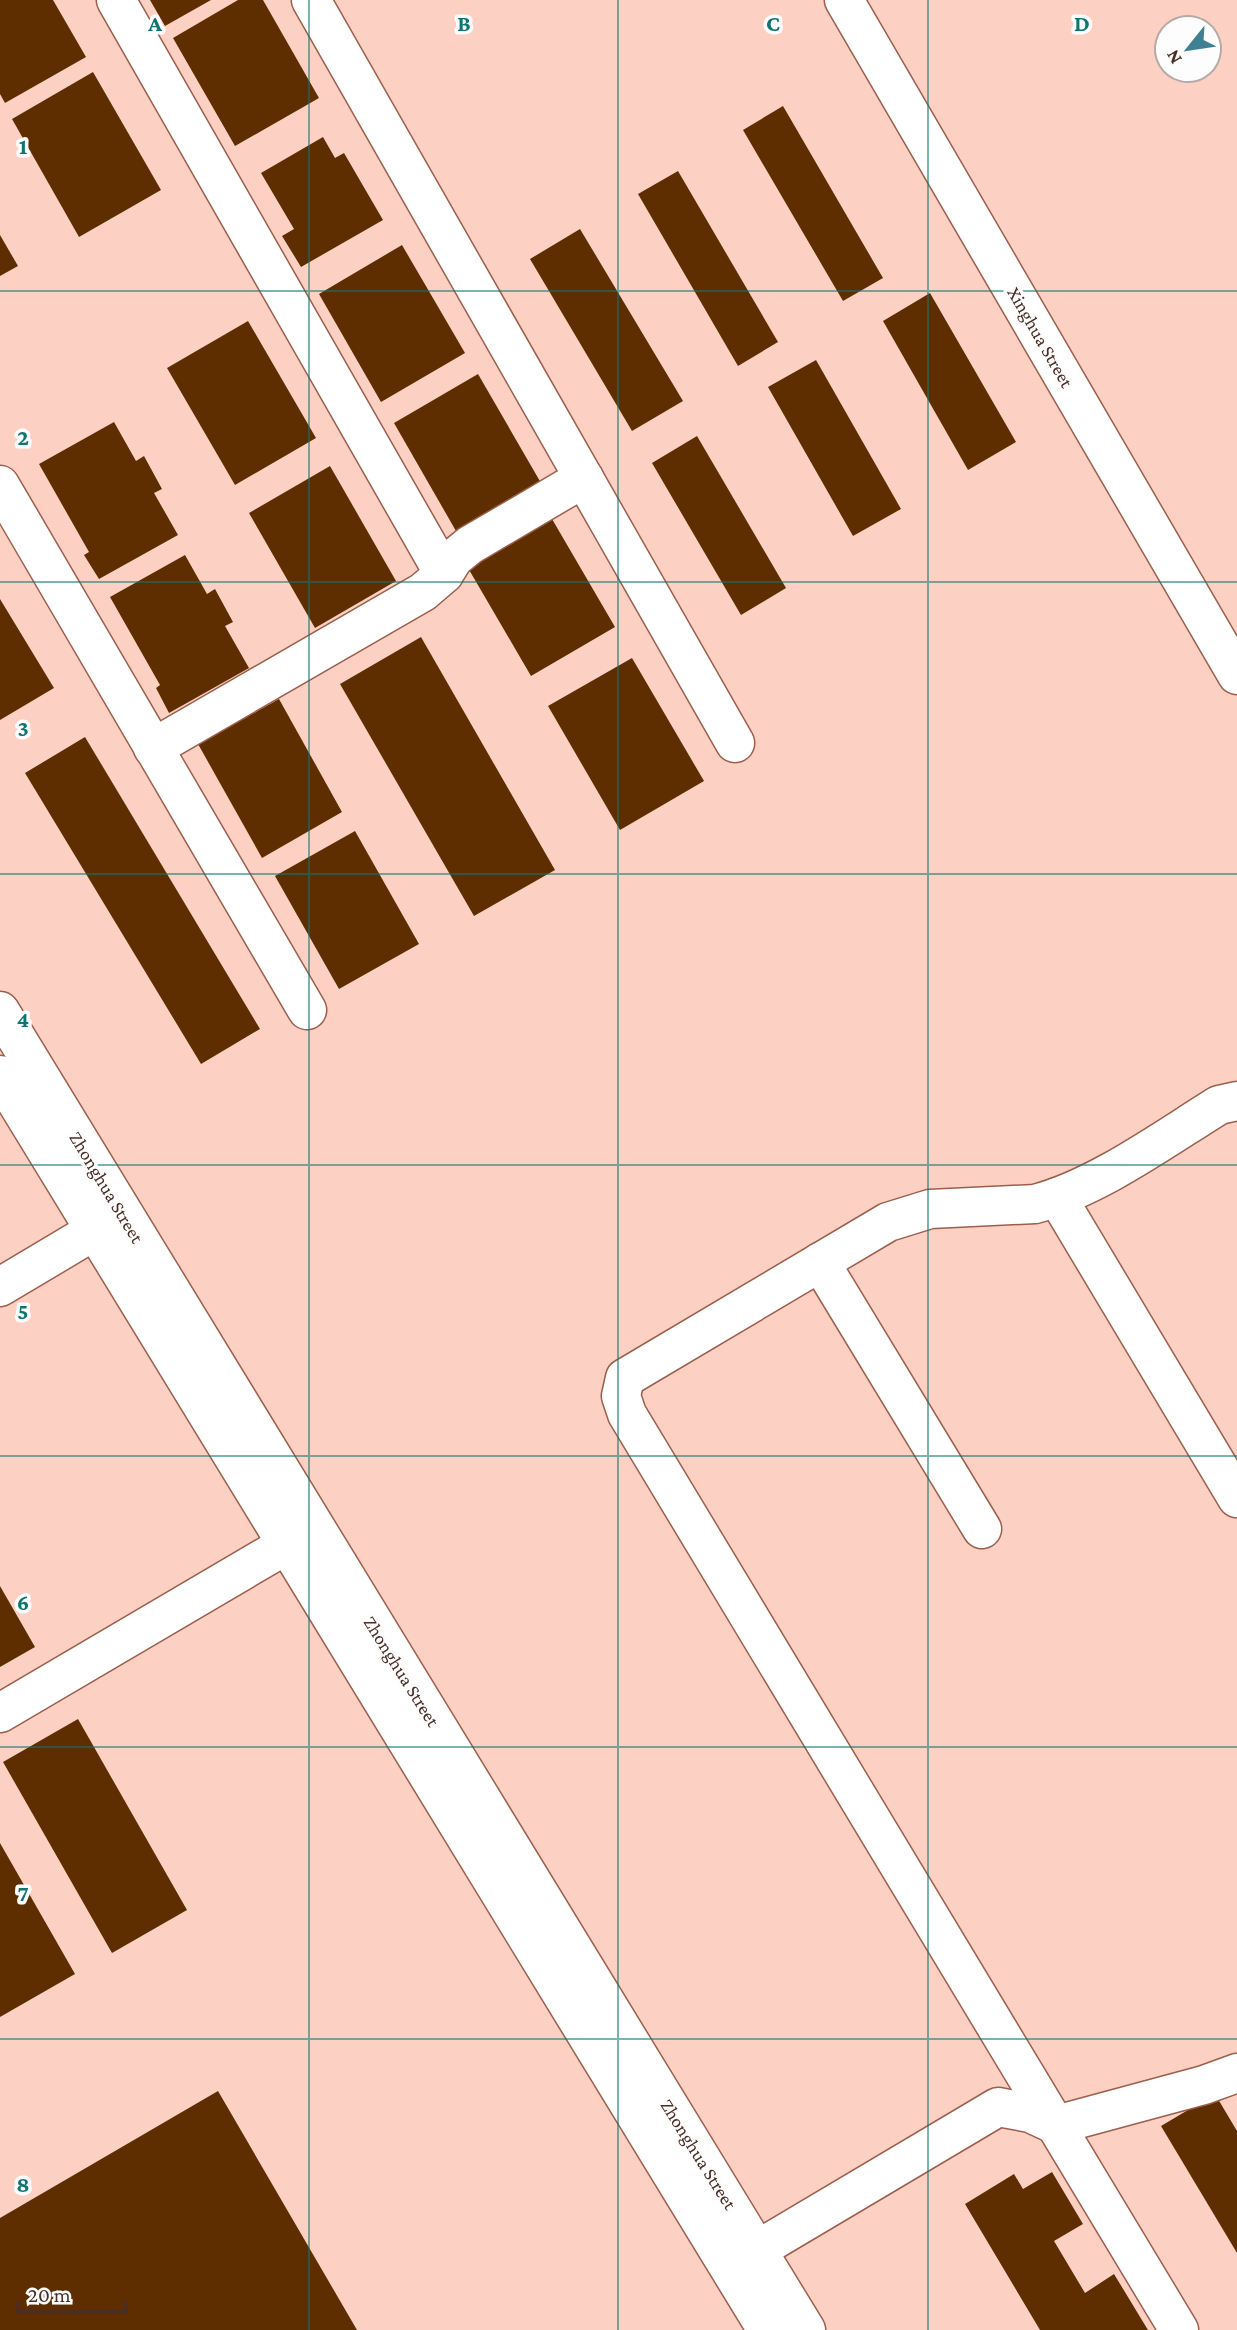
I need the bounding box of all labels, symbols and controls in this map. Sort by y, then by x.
text: A [147,10,162,36]
text: B [457,10,471,36]
text: C [766,10,780,36]
text: D [1074,10,1090,36]
north arrow [1153,14,1223,84]
text: N [1161,46,1186,68]
text: 1 [19,133,28,159]
street label: Xinghua Street [1003,283,1078,392]
text: 2 [17,424,29,450]
text: 3 [17,715,29,741]
text: 4 [17,1006,29,1032]
street label: Zhonghua Street [65,1128,148,1247]
text: 5 [17,1298,29,1324]
text: 6 [17,1589,29,1615]
street label: Zhonghua Street [359,1612,444,1731]
text: 7 [17,1880,29,1906]
street label: Zhonghua Street [656,2095,741,2214]
text: 8 [16,2171,30,2197]
scale bar [18,2270,126,2314]
text: 20 m [28,2283,71,2307]

